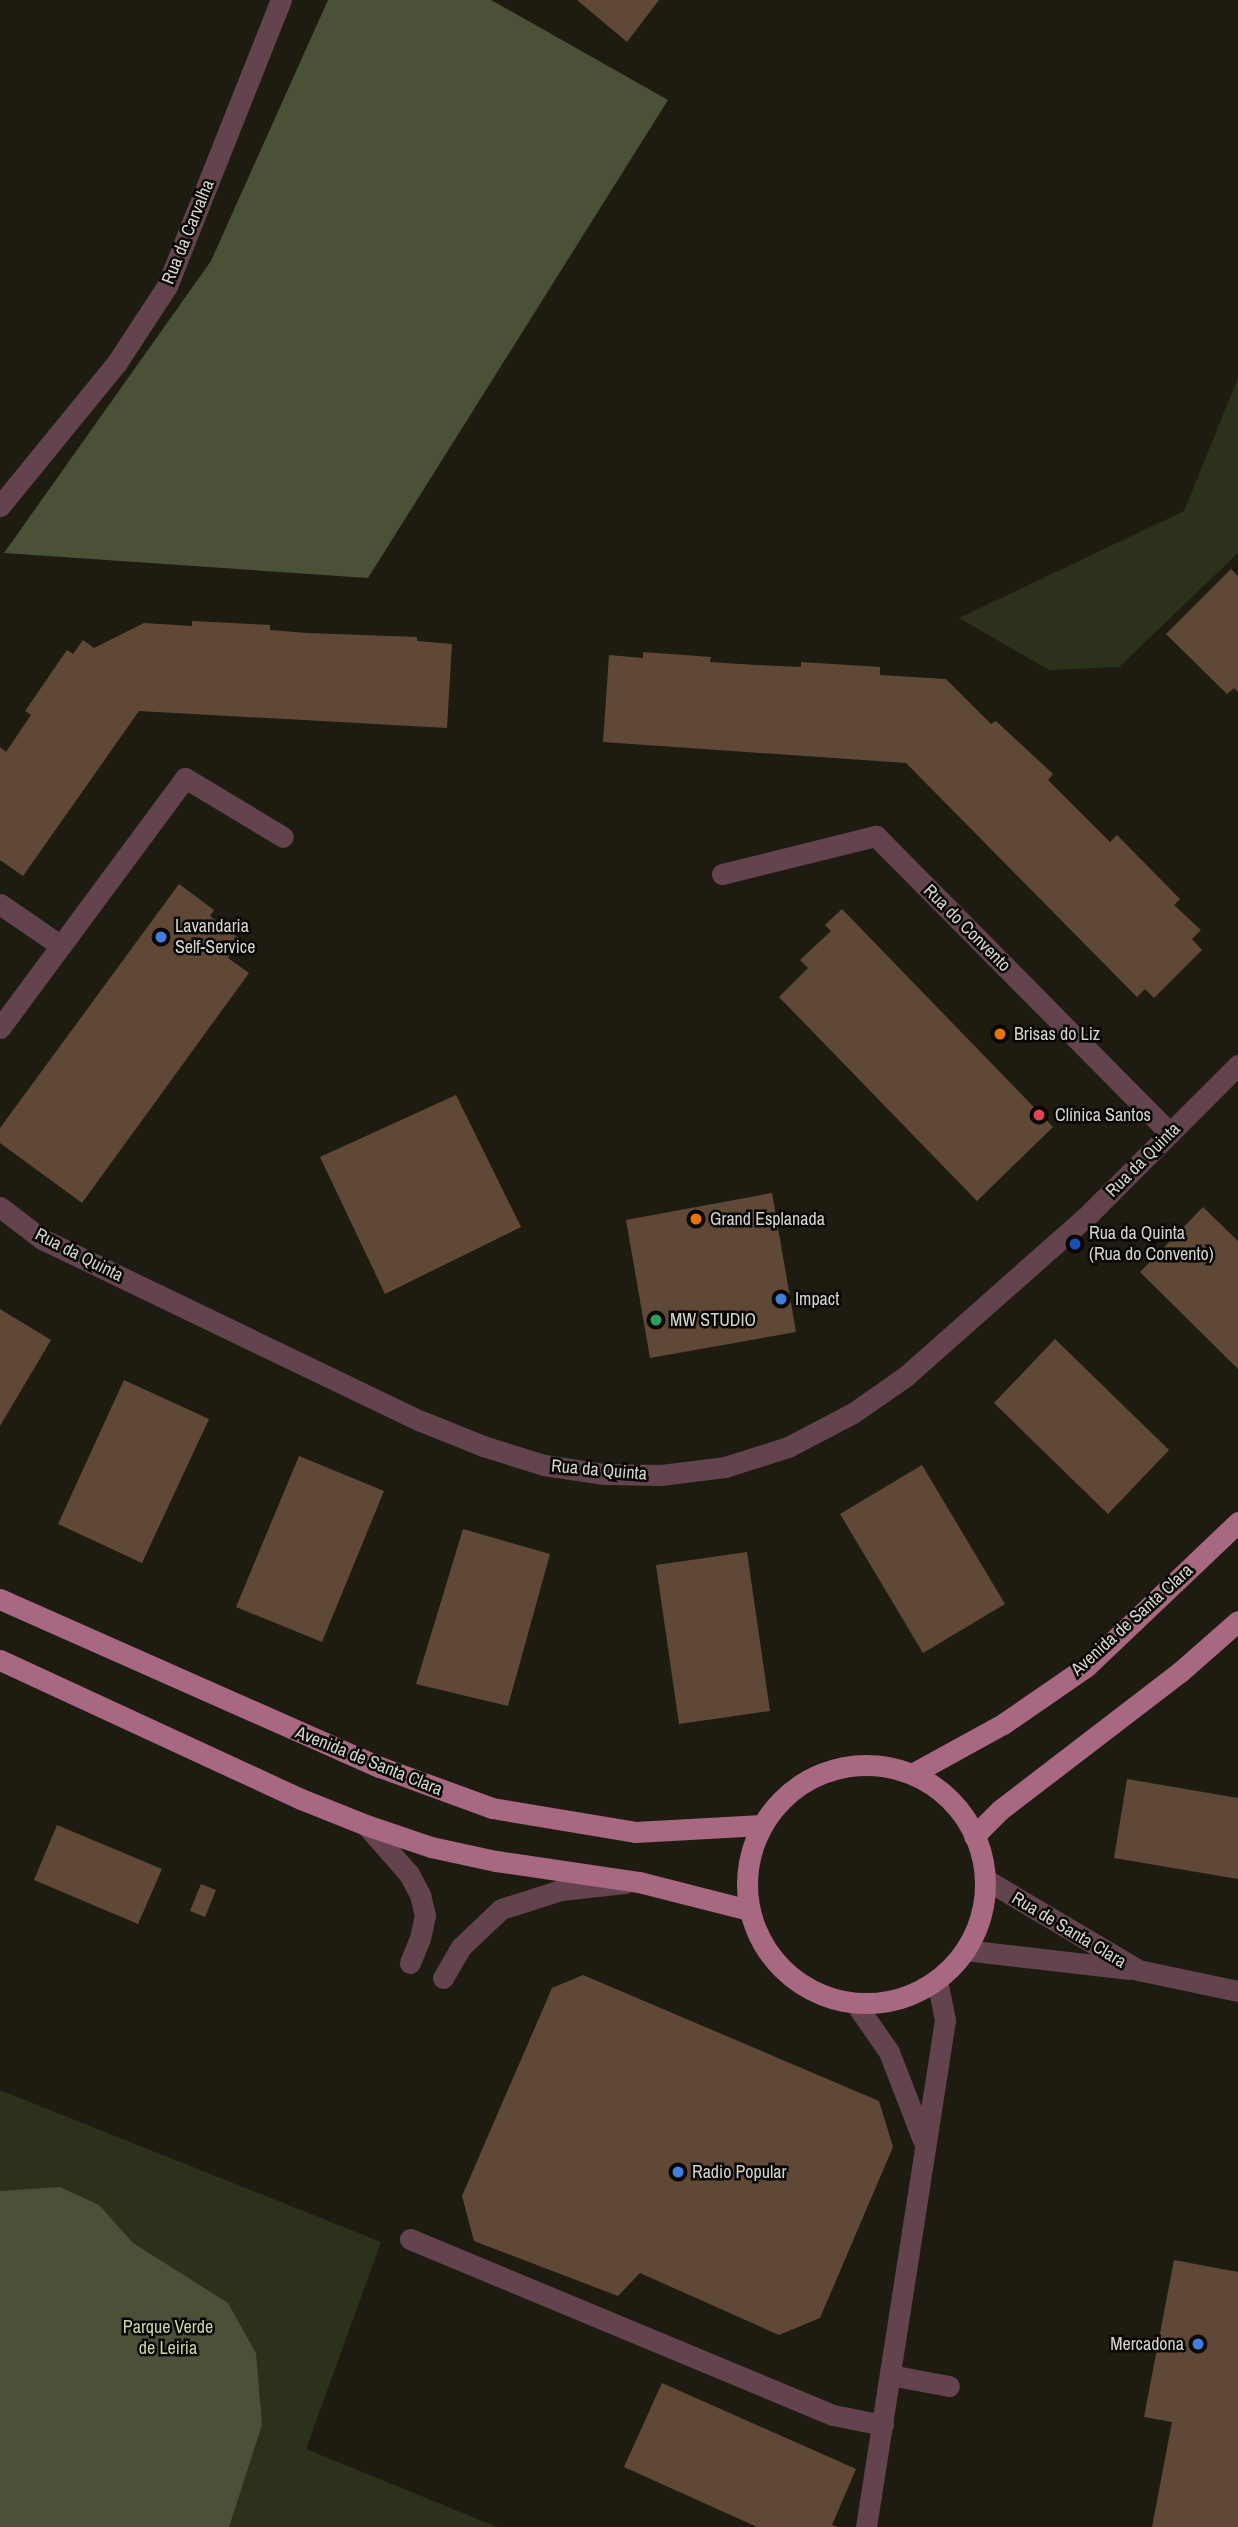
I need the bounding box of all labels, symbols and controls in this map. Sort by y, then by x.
street label: Rua da Carvalha [157,177,219,287]
street label: Rua do Convento [919,880,1015,976]
place label: Lavandaria Self-Service [175,916,255,958]
marker: Lavandaria Self-Service [153,929,169,945]
place label: Brisas do Liz [1014,1023,1100,1045]
marker: Brisas do Liz [992,1026,1008,1042]
place label: Clínica Santos [1055,1104,1151,1126]
marker: Clínica Santos [1029,1105,1049,1125]
street label: Rua da Quinta [1101,1118,1185,1202]
place label: Grand Esplanada [710,1208,825,1230]
marker: Grand Esplanada [688,1211,704,1227]
place label: Rua da Quinta (Rua do Convento) [1089,1223,1214,1266]
street label: Rua da Quinta [31,1224,127,1286]
marker: Rua da Quinta (Rua do Convento) [1067,1236,1083,1252]
place label: Impact [795,1288,839,1310]
marker: Impact [773,1291,789,1307]
place label: MW STUDIO [670,1309,756,1331]
marker: MW STUDIO [648,1312,664,1328]
street label: Rua da Quinta [550,1455,648,1485]
street label: Avenida de Santa Clara [1067,1560,1197,1680]
street label: Avenida de Santa Clara [292,1722,446,1800]
street label: Rua de Santa Clara [1008,1887,1130,1973]
place label: Radio Popular [692,2161,786,2183]
marker: Radio Popular [670,2164,686,2180]
park label: Parque Verde de Leiria [123,2317,213,2360]
place label: Mercadona [1110,2333,1184,2355]
marker: Mercadona [1190,2336,1206,2352]

